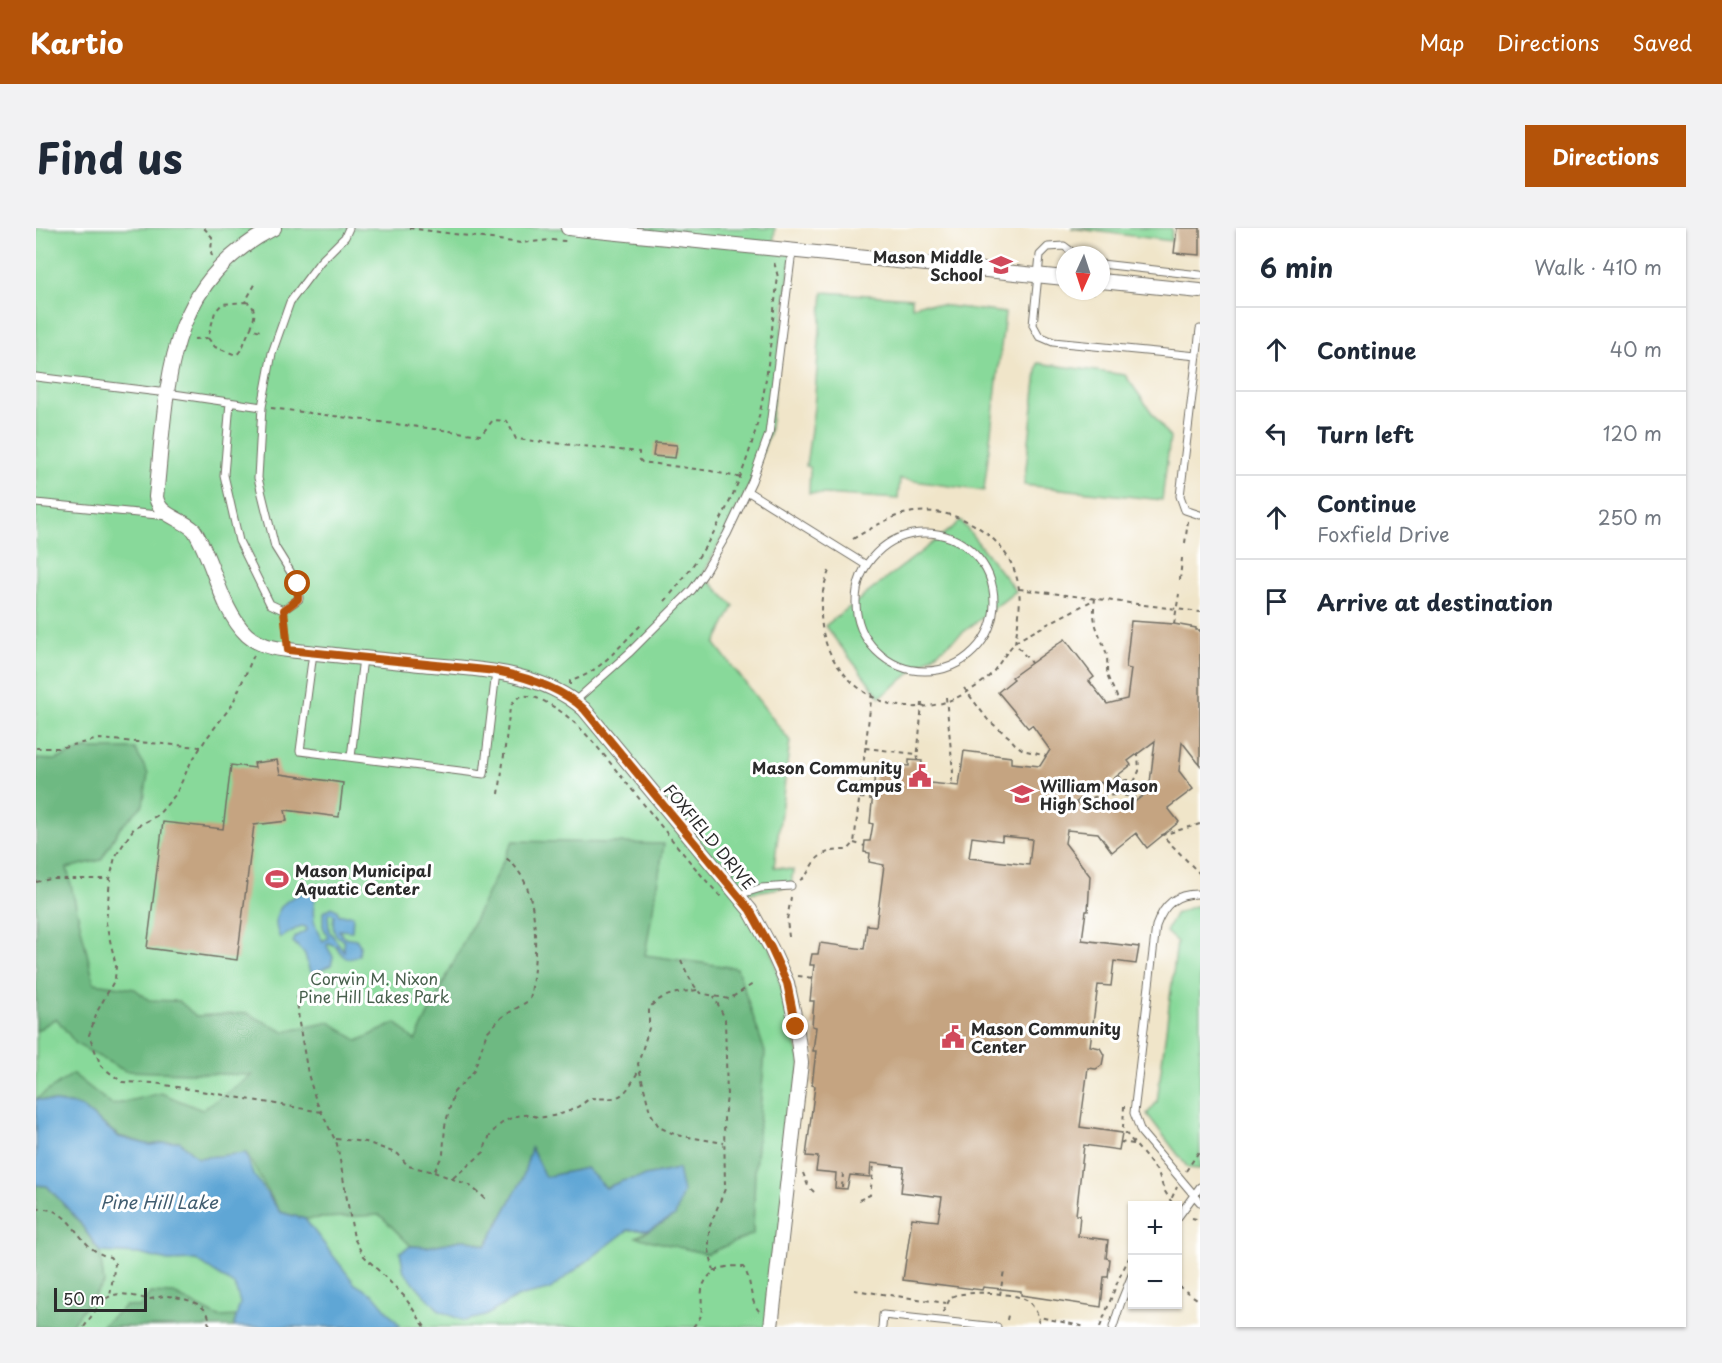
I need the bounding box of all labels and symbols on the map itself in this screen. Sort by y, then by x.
place label: Mason Middle School [873,244,983,286]
north arrow [1056,246,1110,300]
school or university icon: Mason Middle School [988,252,1014,278]
route start [284,570,310,596]
place label: Mason Community Campus [752,755,902,797]
public building icon: Mason Community Campus [907,763,933,789]
place label: William Mason High School [1040,773,1158,815]
street label: FOXFIELD DRIVE [659,778,761,894]
school or university icon: William Mason High School [1009,781,1035,807]
place label: Mason Municipal Aquatic Center [294,858,432,900]
sports icon: Mason Municipal Aquatic Center [264,866,290,892]
park label: Corwin M. Nixon Pine Hill Lakes Park [299,966,450,1008]
route end [782,1013,808,1039]
place label: Mason Community Center [971,1016,1121,1058]
public building icon: Mason Community Center [940,1024,966,1050]
water label: Pine Hill Lake [100,1188,219,1215]
scale bar [54,1285,147,1312]

